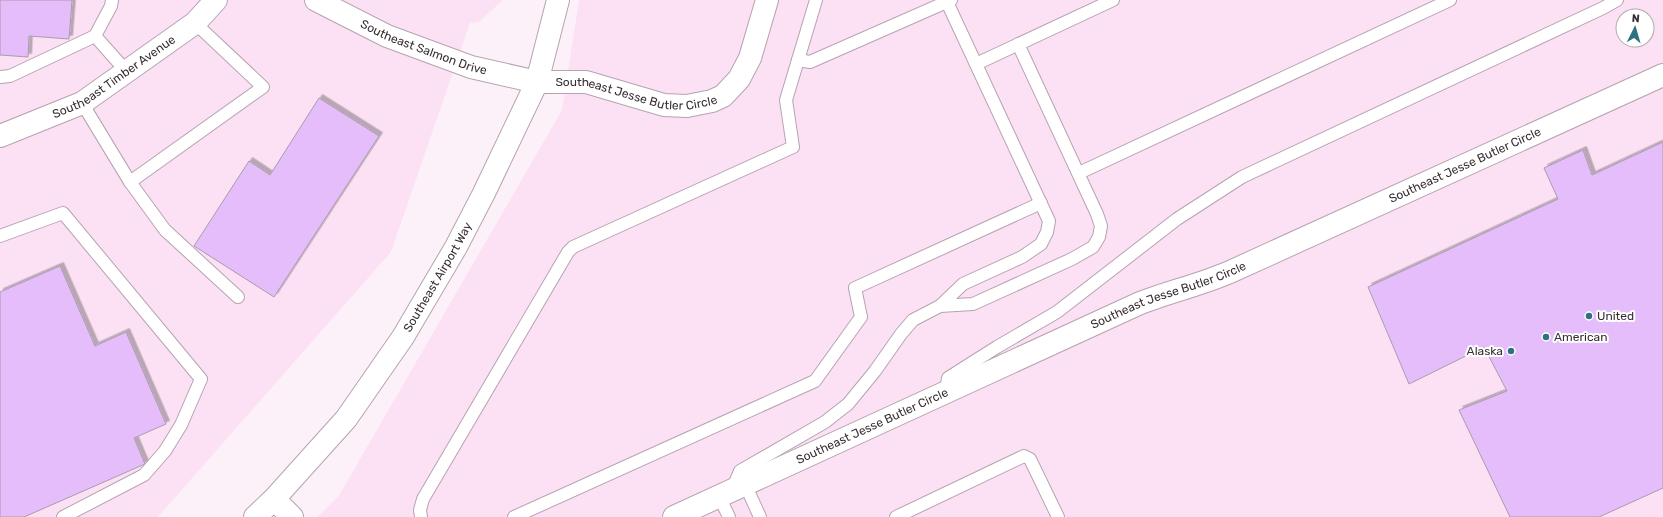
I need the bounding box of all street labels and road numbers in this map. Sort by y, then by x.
street label: Southeast Salmon Drive [358,17,489,77]
street label: Southeast Timber Avenue [50,32,178,121]
street label: Southeast Jesse Butler Circle [555,75,720,113]
street label: Southeast Jesse Butler Circle [1387,124,1543,206]
street label: Southeast Airport Way [401,219,475,334]
street label: Southeast Jesse Butler Circle [1088,259,1248,332]
street label: Southeast Jesse Butler Circle [794,385,951,467]

